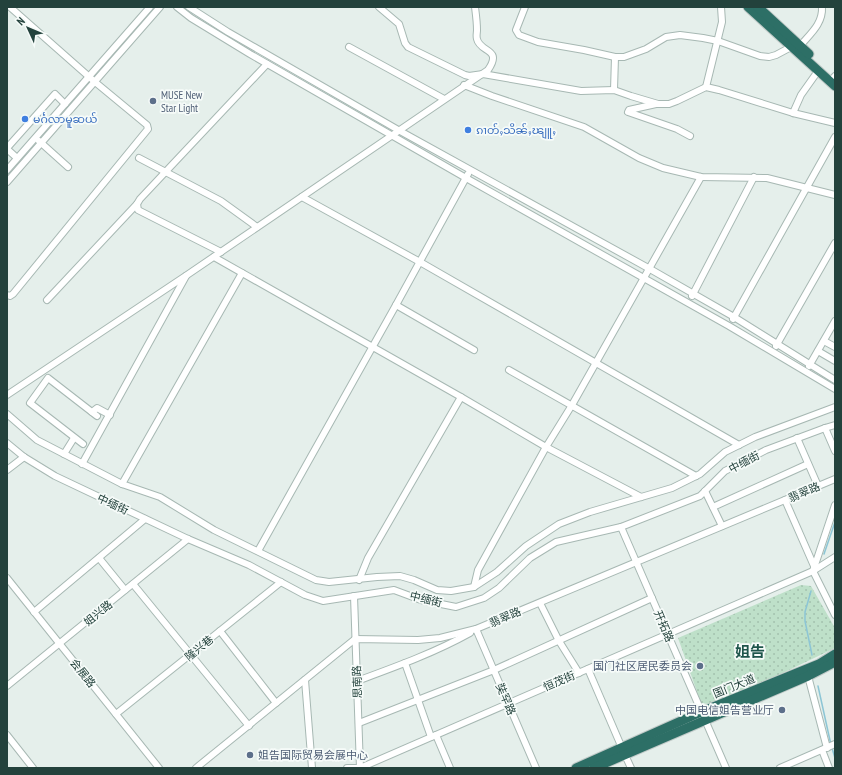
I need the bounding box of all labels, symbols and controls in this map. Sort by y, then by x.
north arrow [8,8,48,48]
text: N [14,14,28,28]
place label: MUSE New Star Light [161,88,203,115]
marker: MUSE New Star Light [148,96,158,106]
place label: မင်္ဂလာမူဆယ် [33,112,97,128]
marker: မင်္ဂလာမူဆယ် [20,114,30,124]
place label: ၵၢတ်ႇသိၼ်ႇၽျူႇ [476,123,556,139]
marker: ၵၢတ်ႇသိၼ်ႇၽျူႇ [463,125,473,135]
street label: 中缅街 [726,448,762,476]
street label: 翡翠路 [786,479,822,505]
street label: 中缅街 [95,491,131,517]
street label: 中缅街 [408,588,444,610]
street label: 姐兴路 [81,597,115,629]
street label: 翡翠路 [487,604,523,630]
street label: 开拓路 [651,608,677,644]
street label: 隆兴巷 [182,632,216,664]
district label: 姐告 [735,642,765,661]
street label: 会展路 [67,656,99,690]
place label: 国门社区居民委员会 [593,659,692,673]
marker: 国门社区居民委员会 [695,661,705,671]
street label: 思南路 [349,665,365,699]
street label: 恒茂街 [541,668,577,694]
street label: 国门大道 [711,671,757,701]
street label: 奘罕路 [493,681,519,717]
place label: 中国电信姐告营业厅 [675,703,774,717]
marker: 中国电信姐告营业厅 [777,705,787,715]
place label: 姐告国际贸易会展中心 [258,748,368,762]
marker: 姐告国际贸易会展中心 [245,750,255,760]

